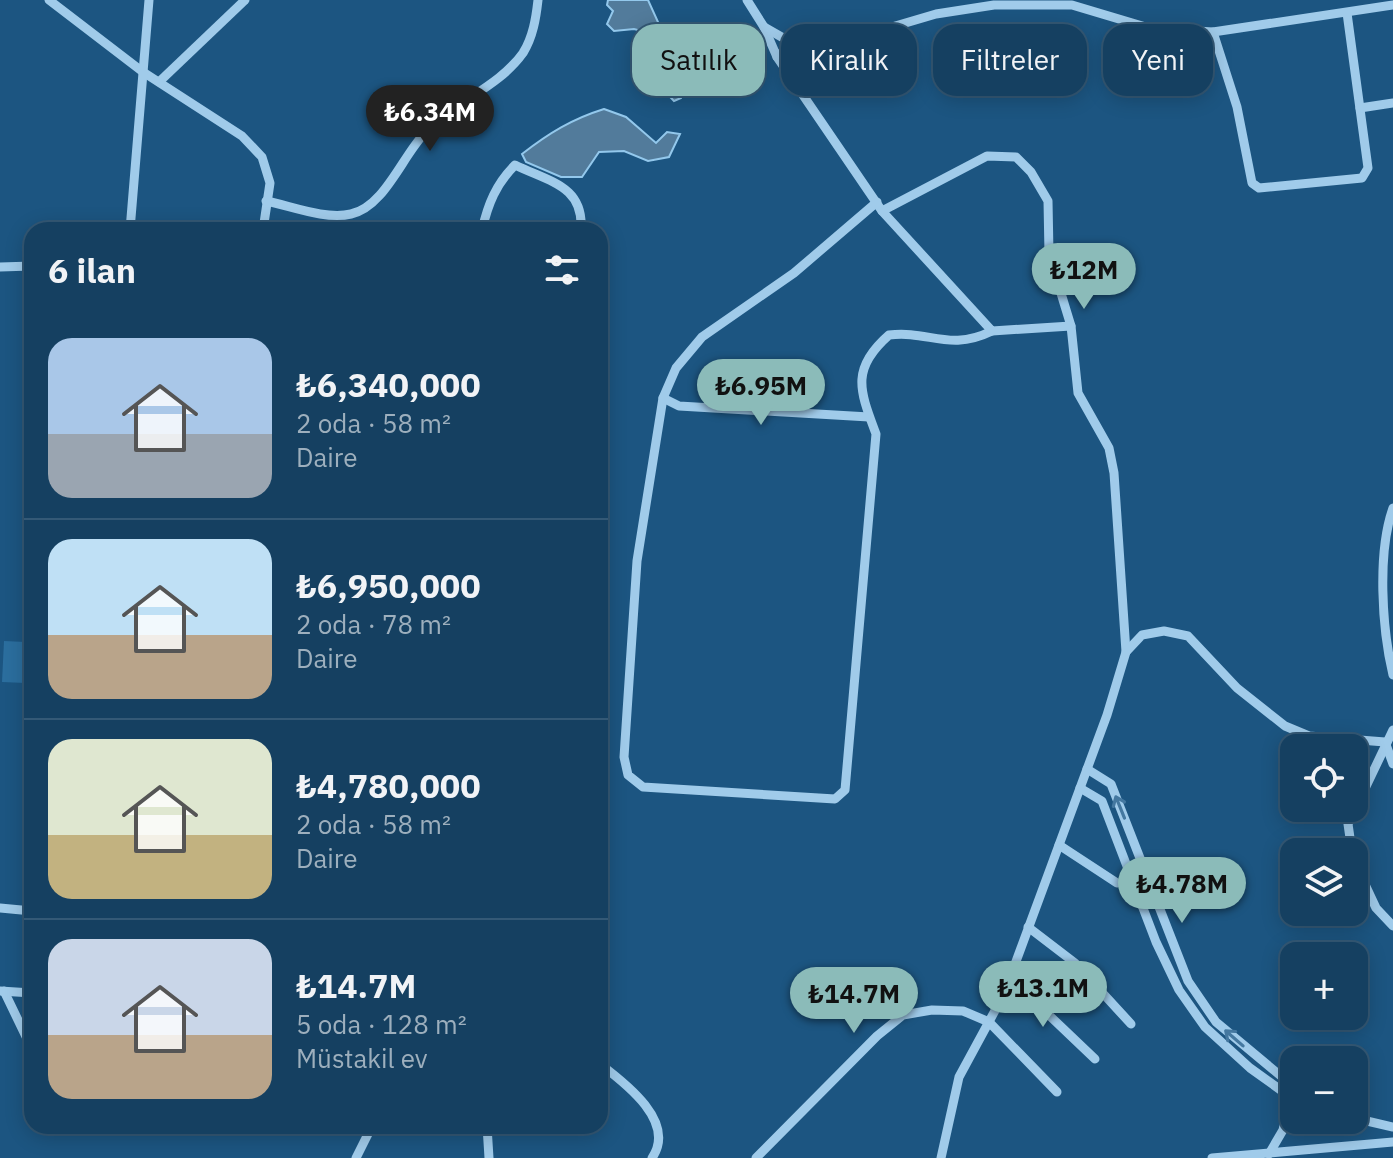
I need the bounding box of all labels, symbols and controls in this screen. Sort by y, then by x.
chip: Satılık [632,24,765,96]
chip: Kiralık [781,24,917,96]
chip: Filtreler [933,24,1087,96]
chip: Yeni [1103,24,1213,96]
pin: ₺6.34M [365,85,495,153]
text: ₺6.34M [384,94,476,128]
pin: ₺12M [1037,243,1131,311]
text: 6 ilan [48,248,136,292]
icon: filters [540,248,584,292]
text: ₺12M [1050,252,1118,286]
pin: ₺6.95M [696,359,826,427]
text: ₺6,340,000 [296,362,481,406]
text: ₺6.95M [715,368,807,402]
icon: home [112,370,208,466]
text: 2 oda · 58 m² [296,406,451,440]
text: Daire [296,440,358,474]
text: ₺6,950,000 [296,563,481,607]
icon: home [112,571,208,667]
text: 2 oda · 78 m² [296,607,451,641]
text: Daire [296,641,358,675]
map controls [1280,734,1368,1134]
button: locate [1280,734,1368,822]
text: ₺4,780,000 [296,763,481,807]
icon: home [112,771,208,867]
one-way arrow [1112,795,1126,820]
text: 2 oda · 58 m² [296,807,451,841]
button: layers [1280,838,1368,926]
text: Daire [296,841,358,875]
pin: ₺4.78M [1117,857,1247,925]
text: ₺4.78M [1136,866,1228,900]
button: + [1280,942,1368,1030]
pin: ₺13.1M [978,961,1108,1029]
text: ₺14.7M [296,963,416,1007]
pin: ₺14.7M [789,967,919,1035]
text: ₺13.1M [997,970,1089,1004]
icon: home [112,971,208,1067]
text: ₺14.7M [808,976,900,1010]
text: 5 oda · 128 m² [296,1007,467,1041]
one-way arrow [1224,1029,1244,1047]
text: Müstakil ev [296,1041,428,1075]
button: − [1280,1046,1368,1134]

